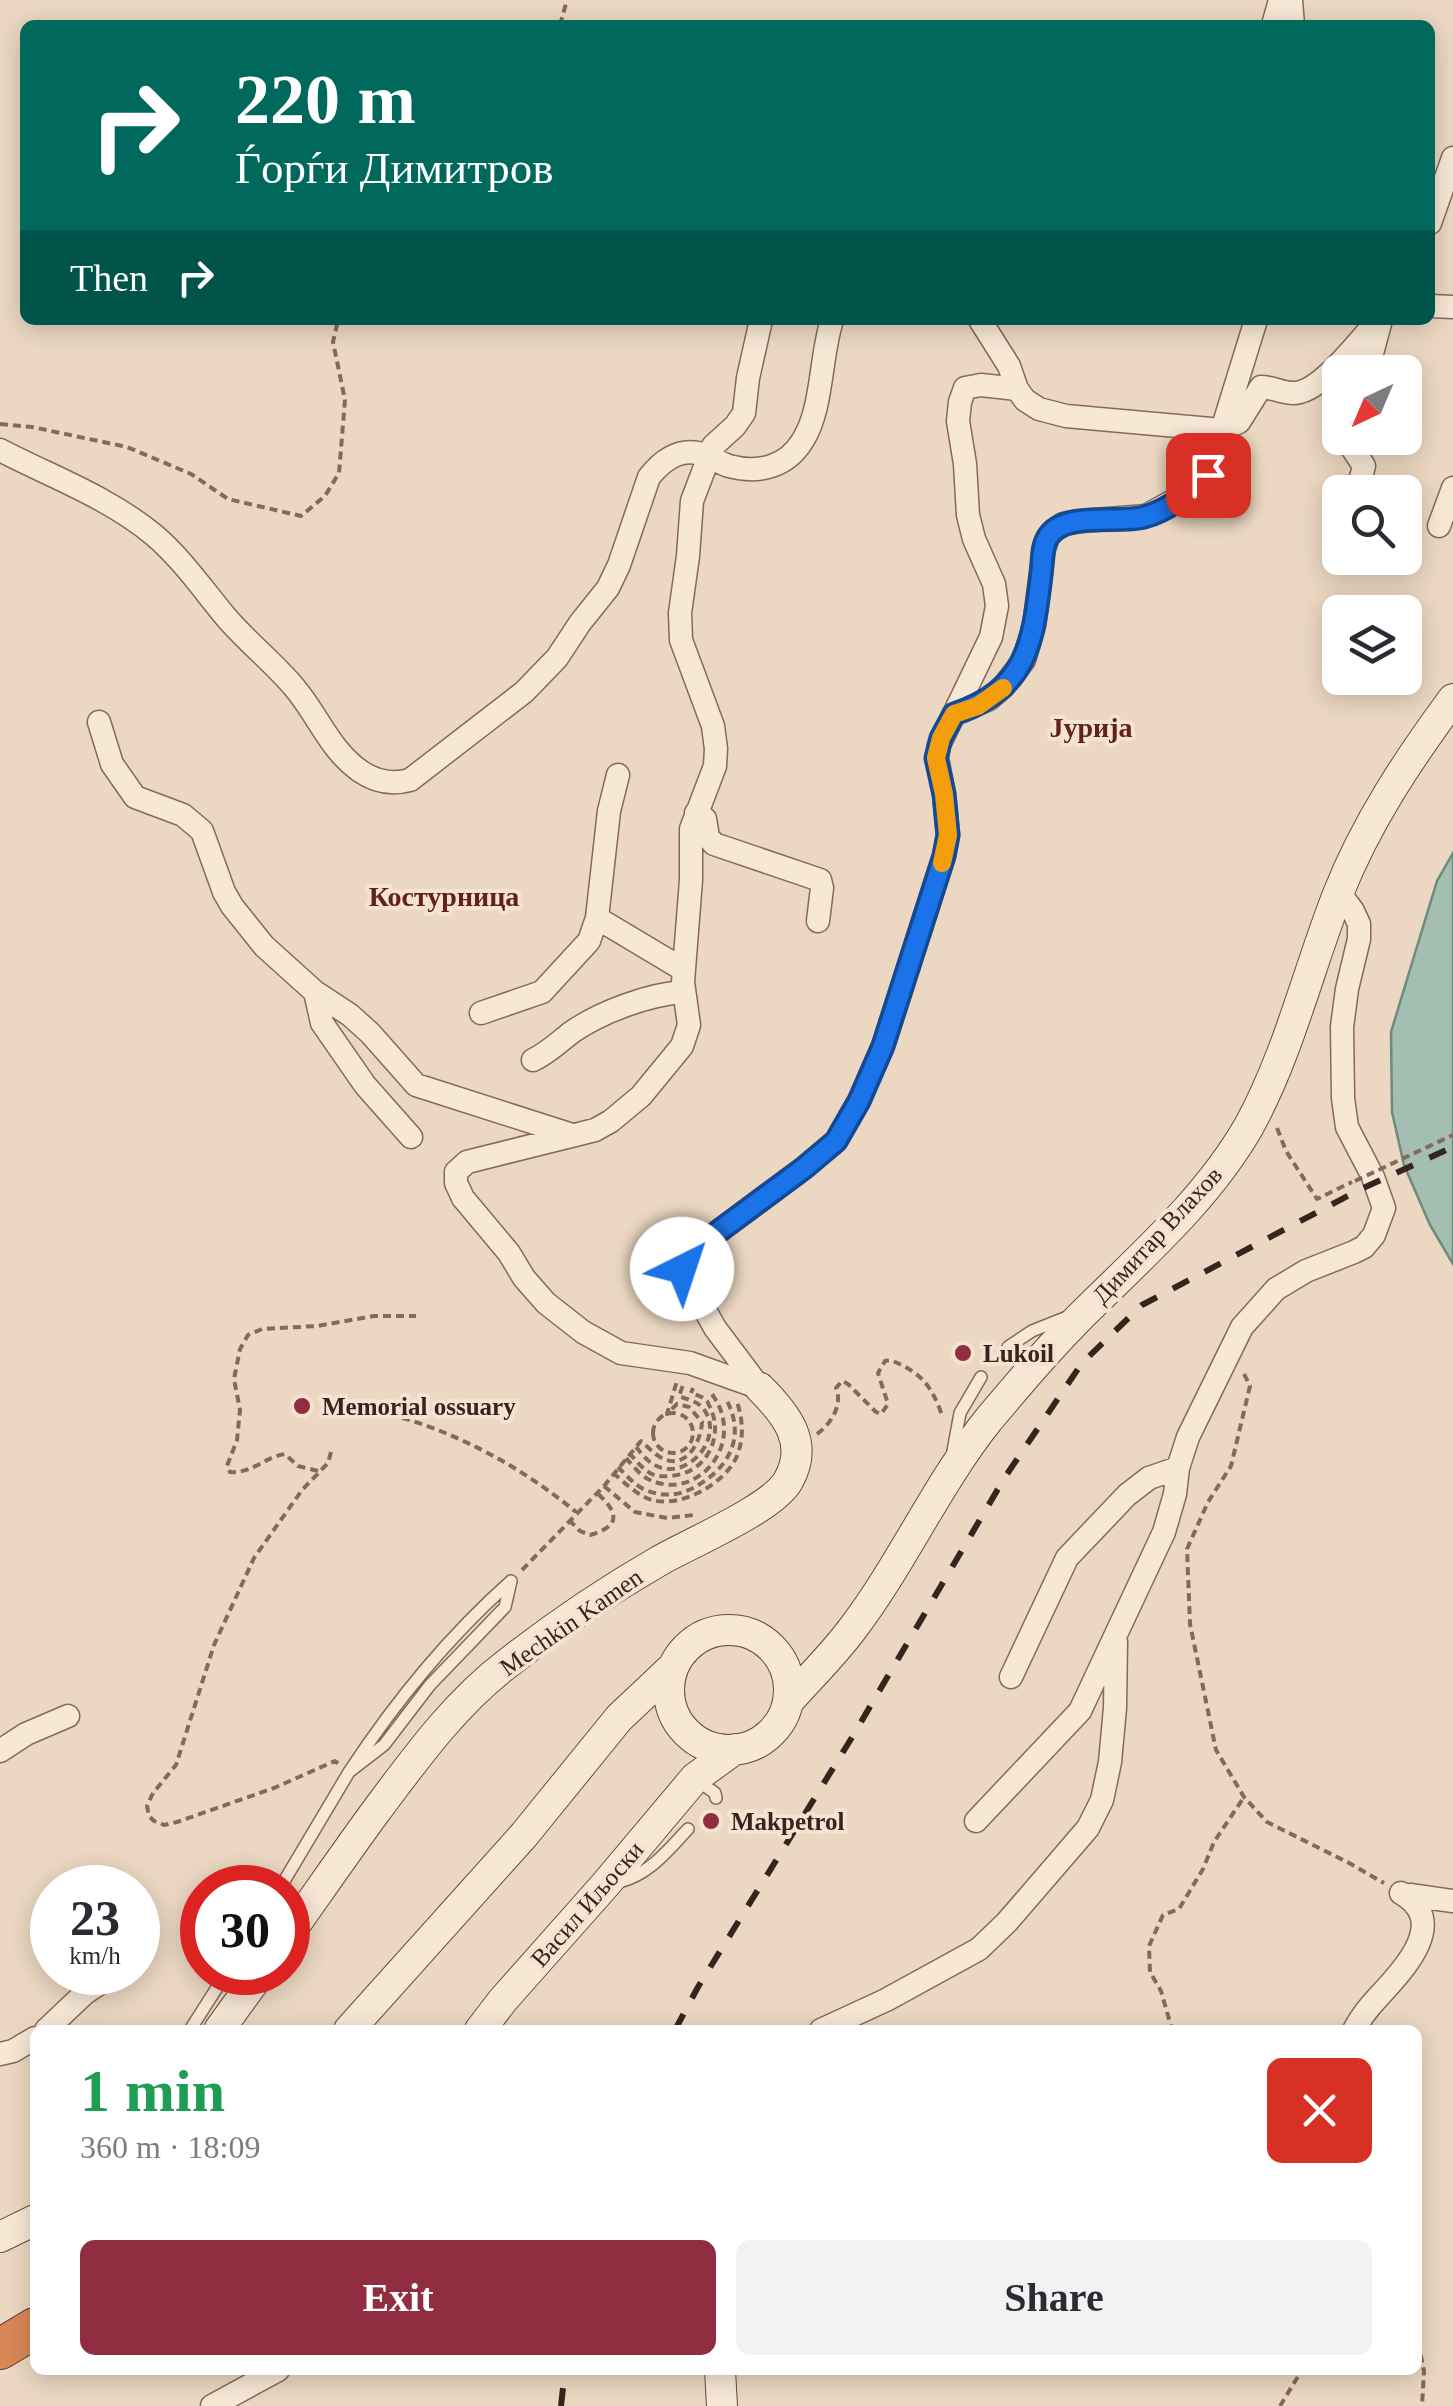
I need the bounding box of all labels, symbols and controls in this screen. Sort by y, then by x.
icon: right [70,60,200,190]
text: 220 m [235,61,416,138]
text: Ѓорѓи Димитров [235,143,554,193]
icon: right [168,250,223,305]
text: Then [70,257,148,299]
north arrow [1322,355,1422,455]
map controls [1322,355,1422,695]
pin [1166,433,1251,518]
icon: arrive [1181,448,1236,503]
button: search [1322,475,1422,575]
button: layers [1322,595,1422,695]
district label: Јурија [1049,712,1133,743]
district label: Костурница [369,881,519,912]
street label: Димитар Влахов [1087,1161,1227,1309]
position arrow [630,1217,734,1321]
place label: Lukoil [983,1340,1054,1367]
marker: Lukoil [952,1342,974,1364]
place label: Memorial ossuary [322,1393,516,1420]
marker: Memorial ossuary [291,1395,313,1417]
street label: Mechkin Kamen [495,1563,648,1681]
place label: Makpetrol [731,1808,844,1835]
marker: Makpetrol [700,1810,722,1832]
street label: Васил Иљоски [525,1836,649,1972]
speed limit sign: 30 [180,1865,310,1995]
text: 23 [70,1890,120,1946]
text: km/h [69,1942,121,1969]
text: 1 min [80,2058,225,2124]
button: close [1267,2058,1372,2163]
text: 360 m · 18:09 [80,2129,260,2165]
button: Exit [80,2240,716,2355]
button: Share [736,2240,1372,2355]

